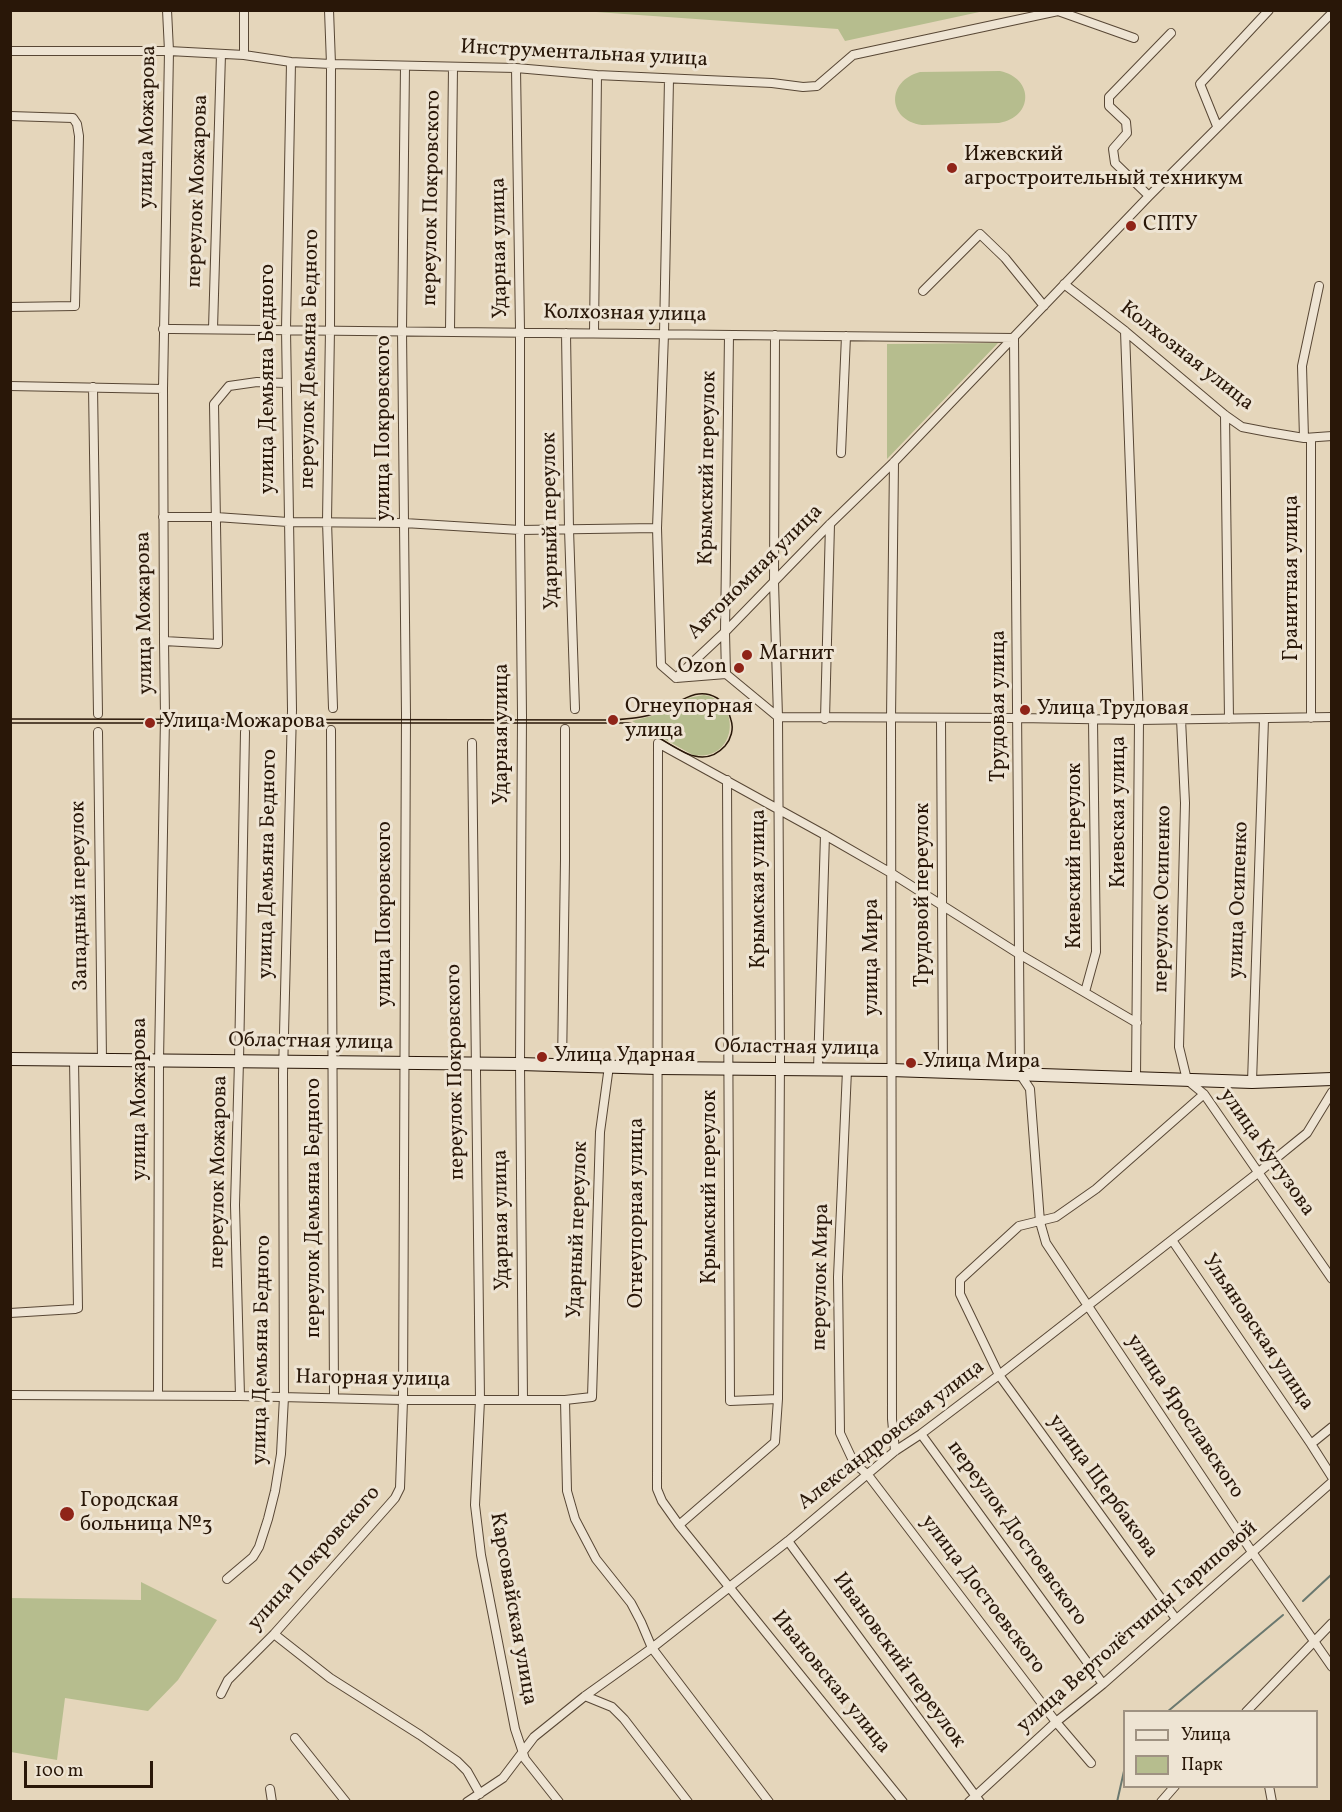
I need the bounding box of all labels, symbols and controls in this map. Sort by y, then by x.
street label: Инструментальная улица [460,36,708,74]
street label: улица Можарова [135,45,163,209]
street label: переулок Покровского [419,90,447,306]
street label: переулок Можарова [183,94,215,288]
place label: Ижевский агростроительный техникум [964,143,1243,193]
marker: Ижевский агростроительный техникум [945,161,959,175]
street label: Ударная улица [487,177,515,319]
place label: СПТУ [1143,213,1198,239]
marker: СПТУ [1124,219,1138,233]
street label: переулок Демьяна Бедного [296,229,326,489]
street label: улица Демьяна Бедного [256,264,282,494]
street label: Колхозная улица [1114,297,1258,417]
street label: Колхозная улица [543,301,707,329]
street label: улица Покровского [372,335,398,521]
street label: Крымский переулок [695,371,723,565]
street label: Ударный переулок [538,432,566,610]
street label: Гранитная улица [1280,495,1306,661]
street label: Автономная улица [683,500,829,646]
street label: улица Можарова [132,531,160,695]
street label: Трудовая улица [987,630,1013,782]
place label: Магнит [759,642,834,668]
marker: Магнит [740,648,754,662]
place label: Ozon [677,655,727,681]
marker: Ozon [732,661,746,675]
street label: Ударная улица [490,663,516,805]
place label: Огнеупорная улица [625,695,753,745]
place label: Улица Трудовая [1037,697,1189,723]
marker: Улица Трудовая [1018,703,1032,717]
place label: Улица Можарова [162,710,325,736]
marker: Огнеупорная улица [606,713,620,727]
marker: Улица Можарова [143,716,157,730]
street label: Киевская улица [1107,736,1133,888]
street label: улица Демьяна Бедного [254,749,284,979]
street label: Киевский переулок [1063,763,1089,949]
street label: Западный переулок [67,801,95,991]
street label: Трудовой переулок [911,803,937,987]
street label: переулок Осипенко [1150,805,1178,993]
street label: Крымская улица [747,809,773,969]
street label: улица Покровского [373,821,399,1007]
street label: улица Осипенко [1225,821,1255,979]
street label: улица Мира [860,898,886,1016]
street label: переулок Покровского [443,964,471,1180]
street label: улица Можарова [128,1017,154,1181]
street label: Областная улица [228,1029,394,1057]
street label: Областная улица [714,1035,880,1063]
place label: Улица Ударная [554,1044,695,1070]
marker: Улица Ударная [535,1050,549,1064]
place label: Улица Мира [923,1050,1040,1076]
marker: Улица Мира [904,1056,918,1070]
street label: переулок Можарова [206,1075,234,1269]
street label: переулок Демьяна Бедного [302,1078,328,1338]
street label: улица Кутузова [1213,1084,1319,1222]
street label: Крымский переулок [698,1090,724,1284]
street label: Огнеупорная улица [625,1118,651,1308]
street label: Ударный переулок [563,1141,595,1319]
street label: Ударная улица [489,1149,517,1291]
street label: переулок Мира [808,1203,836,1351]
street label: улица Демьяна Бедного [248,1235,278,1465]
street label: Ульяновская улица [1195,1250,1319,1416]
street label: улица Ярославского [1120,1330,1248,1504]
street label: Александровская улица [794,1355,990,1517]
street label: Нагорная улица [295,1366,451,1394]
street label: улица Щербакова [1041,1410,1163,1564]
street label: переулок Достоевского [940,1437,1092,1631]
street label: улица Покровского [243,1481,387,1637]
place label: Городская больница №3 [80,1489,212,1539]
marker: Городская больница №3 [58,1505,76,1523]
street label: Карсовайская улица [483,1511,541,1707]
street label: улица Достоевского [914,1511,1050,1679]
street label: улица Вертолётчицы Гариповой [1013,1517,1263,1739]
street label: Ивановский переулок [826,1568,970,1754]
street label: Ивановская улица [765,1607,895,1759]
legend [1123,1710,1318,1788]
text: Улица [1181,1723,1231,1748]
scale bar [27,1749,156,1787]
text: Парк [1181,1753,1223,1778]
text: 100 m [35,1759,84,1784]

